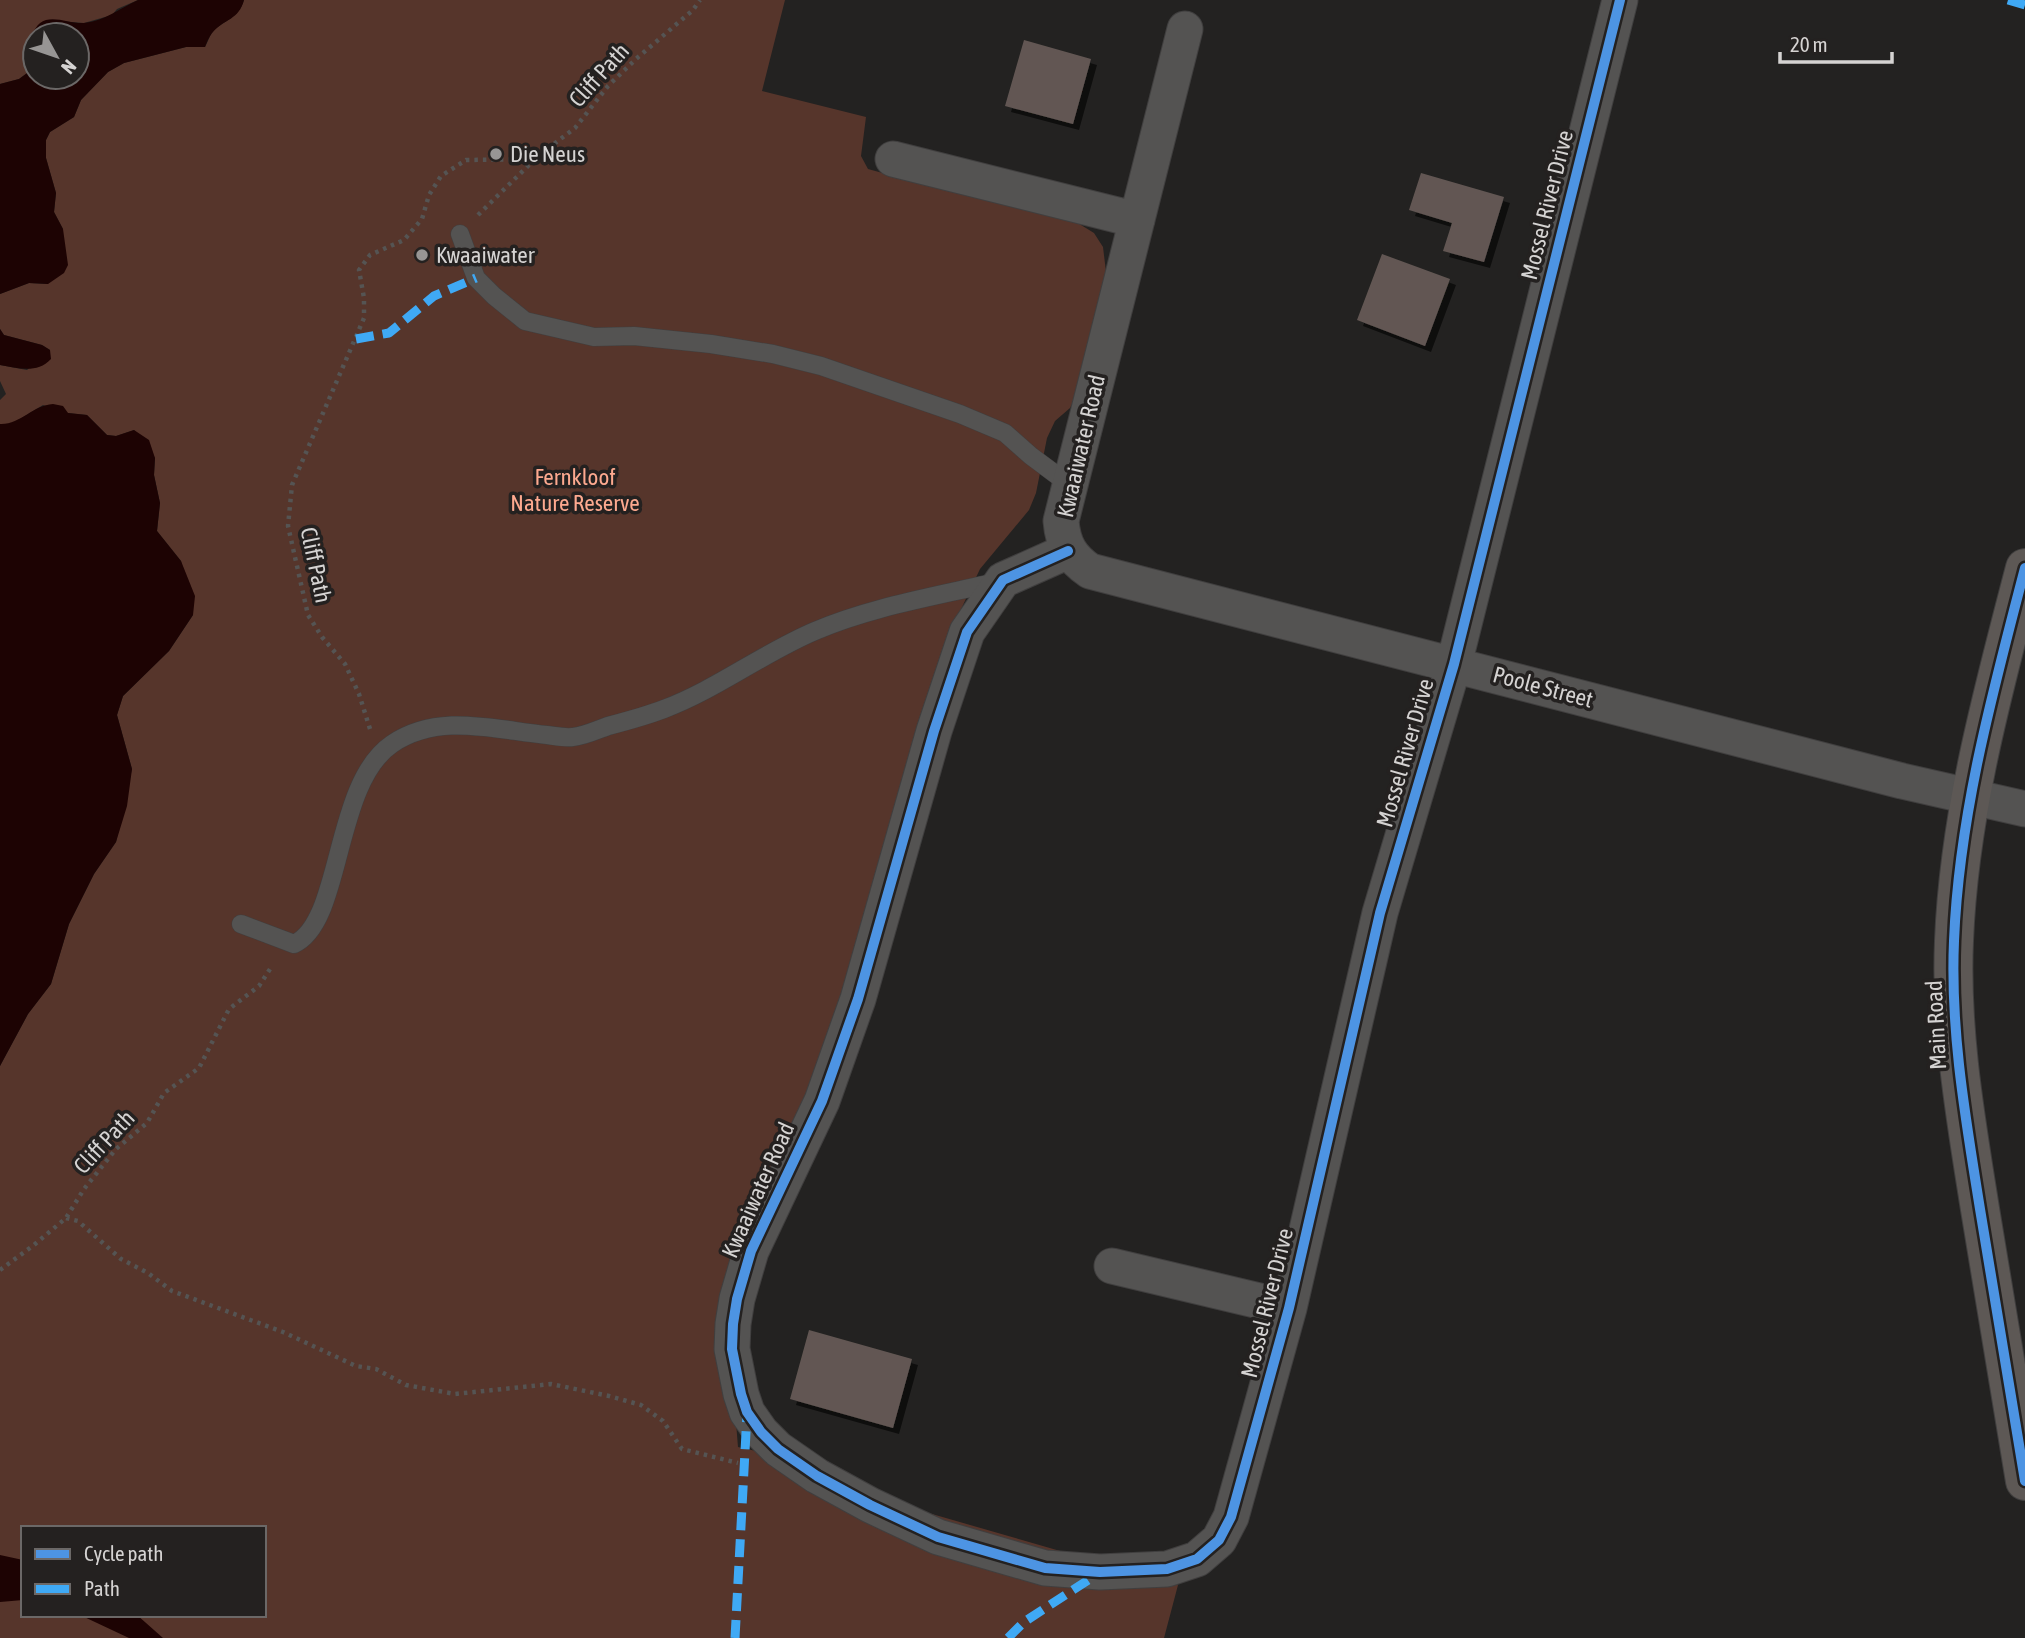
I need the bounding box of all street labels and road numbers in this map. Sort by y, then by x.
street label: Cliff Path [564,38,634,112]
street label: Mossel River Drive [1516,128,1578,282]
street label: Kwaaiwater Road [1052,372,1110,520]
street label: Cliff Path [295,525,337,605]
street label: Poole Street [1490,661,1596,713]
street label: Mossel River Drive [1371,676,1439,830]
street label: Main Road [1921,980,1951,1070]
street label: Cliff Path [68,1105,140,1179]
street label: Kwaaiwater Road [717,1118,799,1262]
street label: Mossel River Drive [1236,1226,1298,1380]

